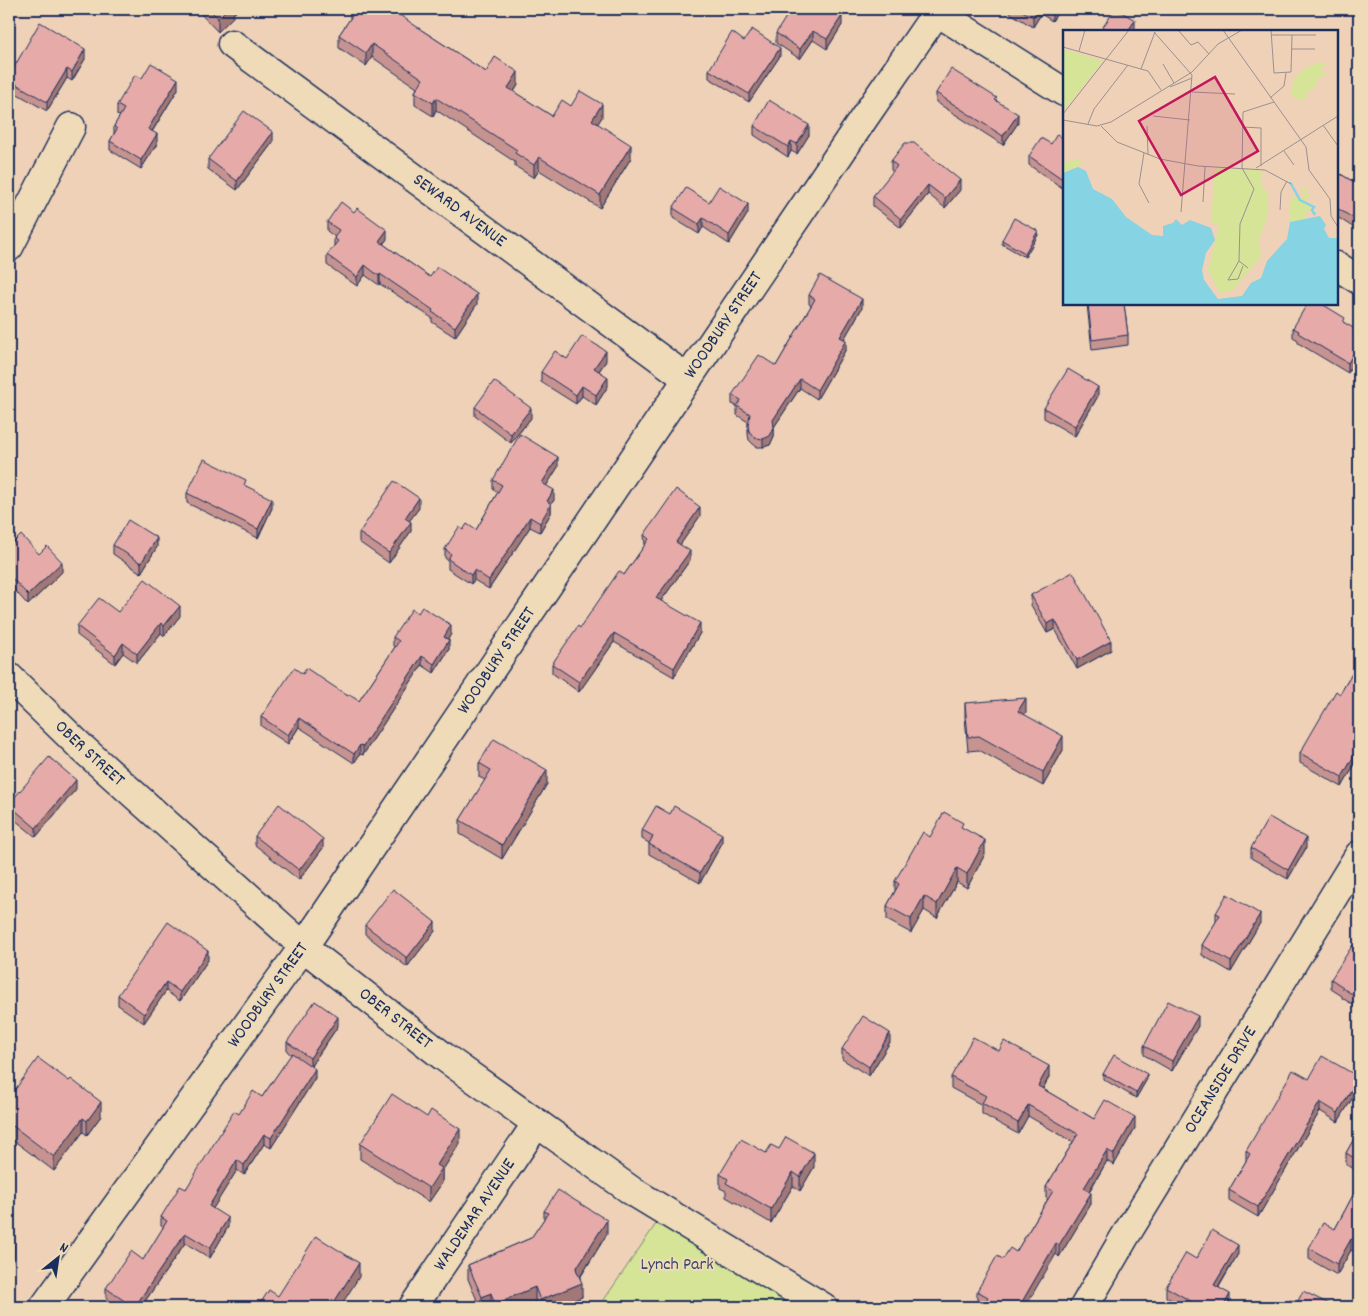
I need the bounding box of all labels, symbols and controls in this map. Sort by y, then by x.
inset map [1063,30,1338,305]
street label: SEWARD AVENUE [407,168,511,254]
street label: WOODBURY STREET [678,267,769,384]
street label: WOODBURY STREET [452,602,542,720]
street label: OBER STREET [49,715,130,793]
street label: WOODBURY STREET [222,938,315,1053]
street label: OBER STREET [353,982,437,1056]
street label: OCEANSIDE DRIVE [1178,1022,1263,1139]
street label: WALDEMAR AVENUE [428,1154,522,1276]
north arrow [32,1234,82,1284]
text: N [56,1238,72,1259]
park label: Lynch Park [640,1253,714,1278]

